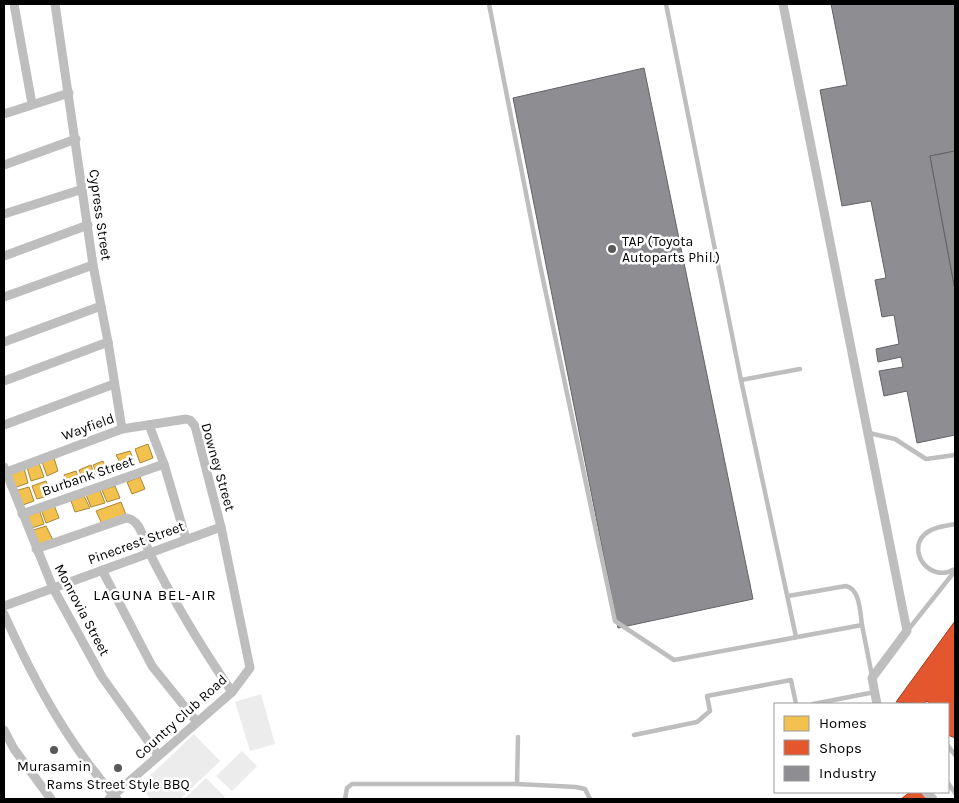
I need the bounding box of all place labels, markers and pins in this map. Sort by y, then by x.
place label: TAP (Toyota Autoparts Phil.) [622,233,720,266]
marker: TAP (Toyota Autoparts Phil.) [606,243,618,255]
marker: Murasamin [48,744,60,756]
place label: Murasamin [17,758,91,775]
marker: Rams Street Style BBQ [112,762,124,774]
place label: Rams Street Style BBQ [46,776,190,793]

